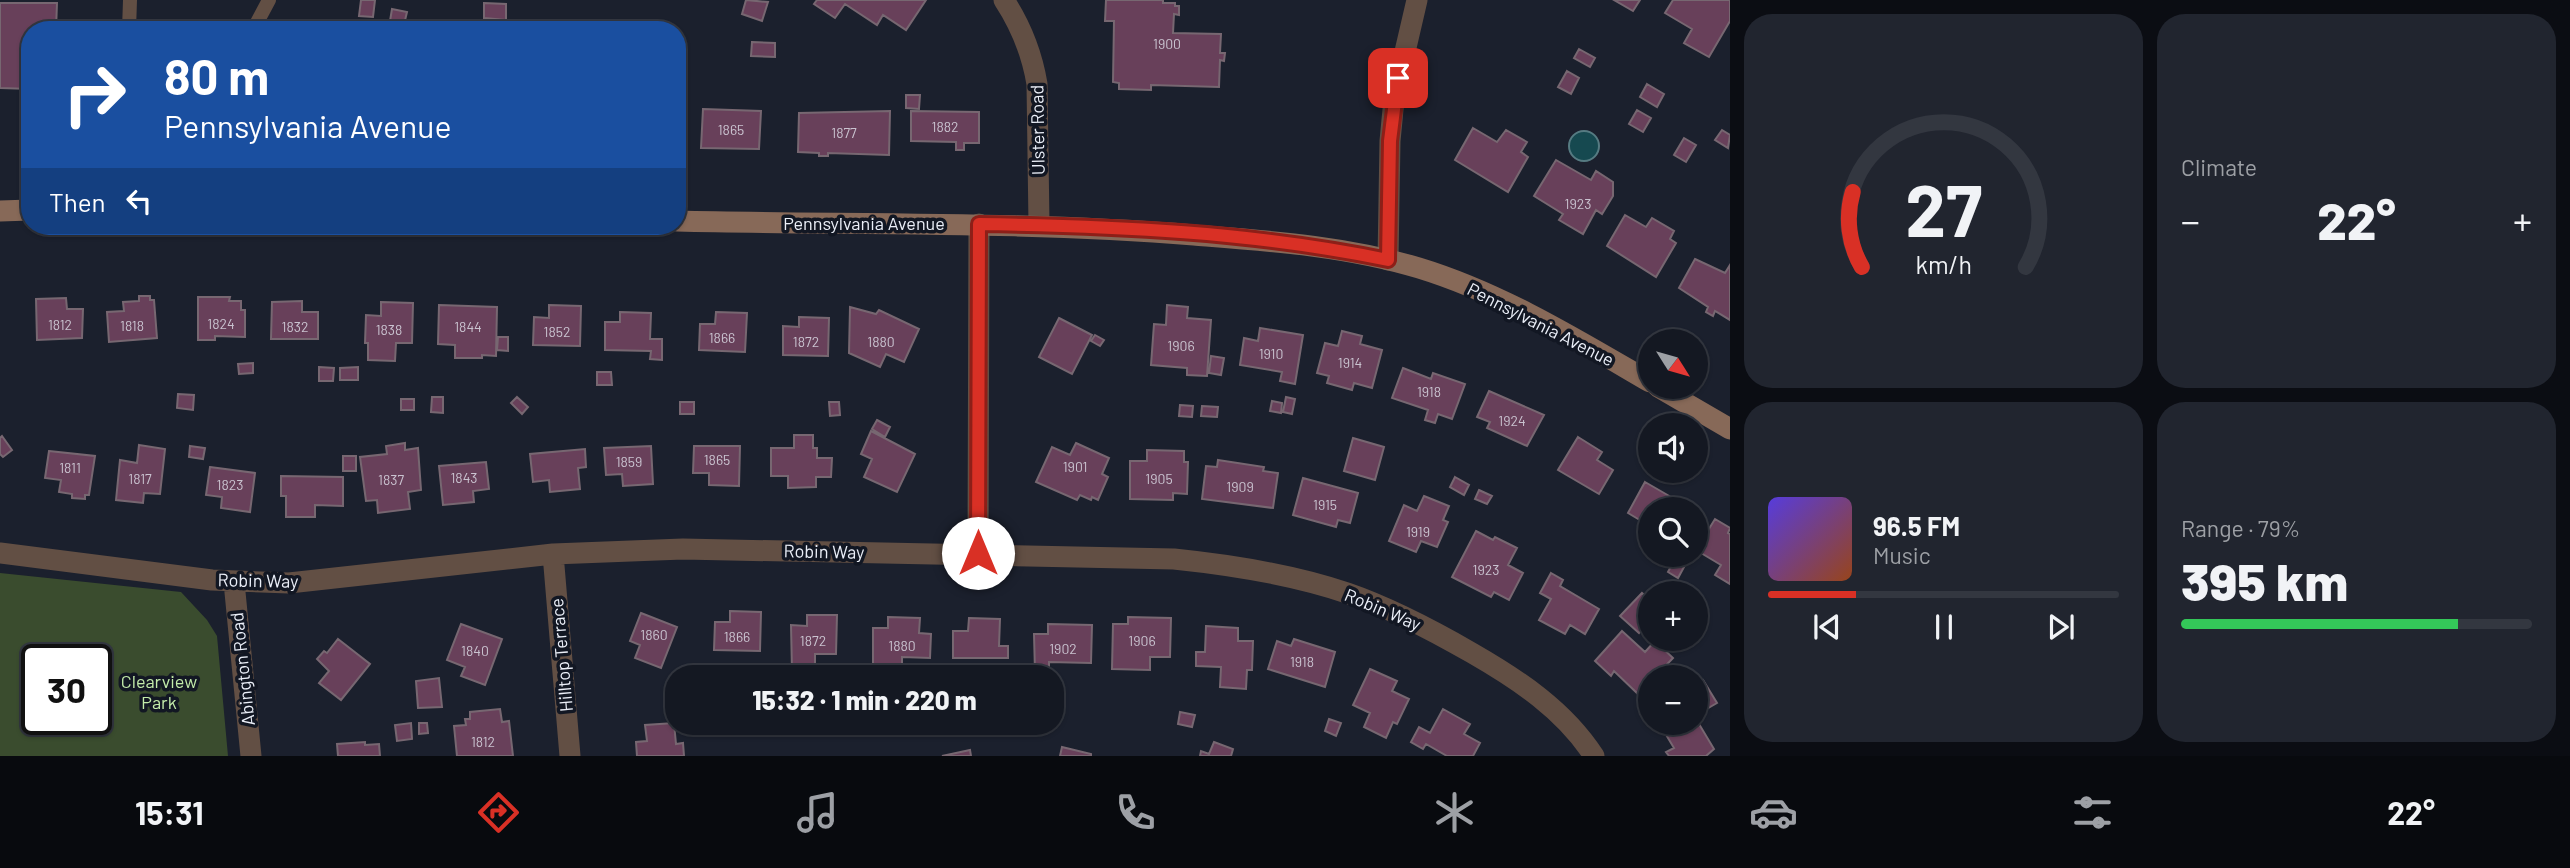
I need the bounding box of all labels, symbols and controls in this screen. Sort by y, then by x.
house number: 1900 [1153,35,1181,52]
text: 80 m [164,46,269,105]
pin [1368,48,1428,108]
icon: right [49,49,140,140]
icon: arrive [1379,59,1417,97]
street label: Ulster Road [1025,85,1049,175]
text: Pennsylvania Avenue [164,106,452,144]
house number: 1882 [932,118,959,135]
house number: 1865 [718,121,744,138]
house number: 1877 [831,124,857,141]
text: Climate [2181,153,2257,181]
text: 27 [1905,164,1982,252]
icon: left [120,182,158,220]
text: Then [49,186,106,217]
text: 22° [2317,188,2396,250]
house number: 1923 [1565,195,1591,212]
text: − [2181,197,2200,243]
text: + [2513,197,2532,243]
street label: Pennsylvania Avenue [783,212,945,234]
text: km/h [1915,249,1972,279]
street label: Pennsylvania Avenue [1464,277,1618,371]
house number: 1824 [207,315,235,332]
house number: 1812 [48,316,72,333]
house number: 1818 [120,317,144,334]
house number: 1832 [282,318,308,335]
house number: 1844 [454,318,482,335]
house number: 1838 [376,321,402,338]
house number: 1852 [544,323,570,340]
house number: 1866 [709,329,735,346]
north arrow [1638,329,1708,399]
map controls [1638,329,1708,735]
house number: 1872 [793,333,819,350]
house number: 1880 [867,333,895,350]
house number: 1906 [1167,337,1195,354]
house number: 1910 [1259,345,1283,362]
house number: 1914 [1338,354,1362,371]
house number: 1918 [1417,383,1441,400]
house number: 1924 [1498,412,1526,429]
button: sound [1638,413,1708,483]
house number: 1865 [704,451,730,468]
house number: 1859 [616,453,642,470]
house number: 1901 [1063,458,1087,475]
house number: 1811 [59,459,81,476]
house number: 1843 [450,469,478,486]
house number: 1817 [128,470,152,487]
house number: 1905 [1145,470,1173,487]
house number: 1837 [378,471,404,488]
house number: 1823 [217,476,243,493]
house number: 1909 [1226,478,1254,495]
house number: 1915 [1313,496,1337,513]
button: search [1638,497,1708,567]
text: 96.5 FM [1873,510,1960,541]
text: Range · 79% [2181,514,2300,542]
position arrow [941,516,1015,590]
house number: 1919 [1406,523,1430,540]
street label: Robin Way [783,539,865,563]
text: Music [1873,541,1931,569]
text: 395 km [2181,549,2348,611]
house number: 1923 [1473,561,1499,578]
street label: Robin Way [217,568,299,592]
button: + [1638,581,1708,651]
street label: Robin Way [1342,583,1424,635]
street label: Hilltop Terrace [545,597,577,713]
icon: previous [1808,608,1846,646]
icon: pause [1925,608,1963,646]
icon: next [2042,608,2080,646]
street label: Abington Road [225,611,259,727]
house number: 1860 [640,626,668,643]
house number: 1866 [724,628,750,645]
house number: 1872 [800,632,826,649]
house number: 1906 [1128,632,1156,649]
house number: 1880 [888,637,916,654]
house number: 1902 [1049,640,1077,657]
house number: 1840 [461,642,489,659]
speed limit sign: 30 [21,644,112,735]
house number: 1918 [1290,653,1314,670]
button: − [1638,665,1708,735]
park label: Clearview Park [121,670,197,713]
text: 15:32 · 1 min · 220 m [752,684,977,715]
house number: 1812 [471,733,495,750]
icon: directions [474,788,523,837]
icon: music [793,788,842,837]
icon: phone [1111,788,1160,837]
icon: climate [1430,788,1479,837]
icon: car [1749,788,1798,837]
icon: filters [2068,788,2117,837]
text: 15:31 [135,793,204,831]
text: 22° [2387,793,2435,831]

